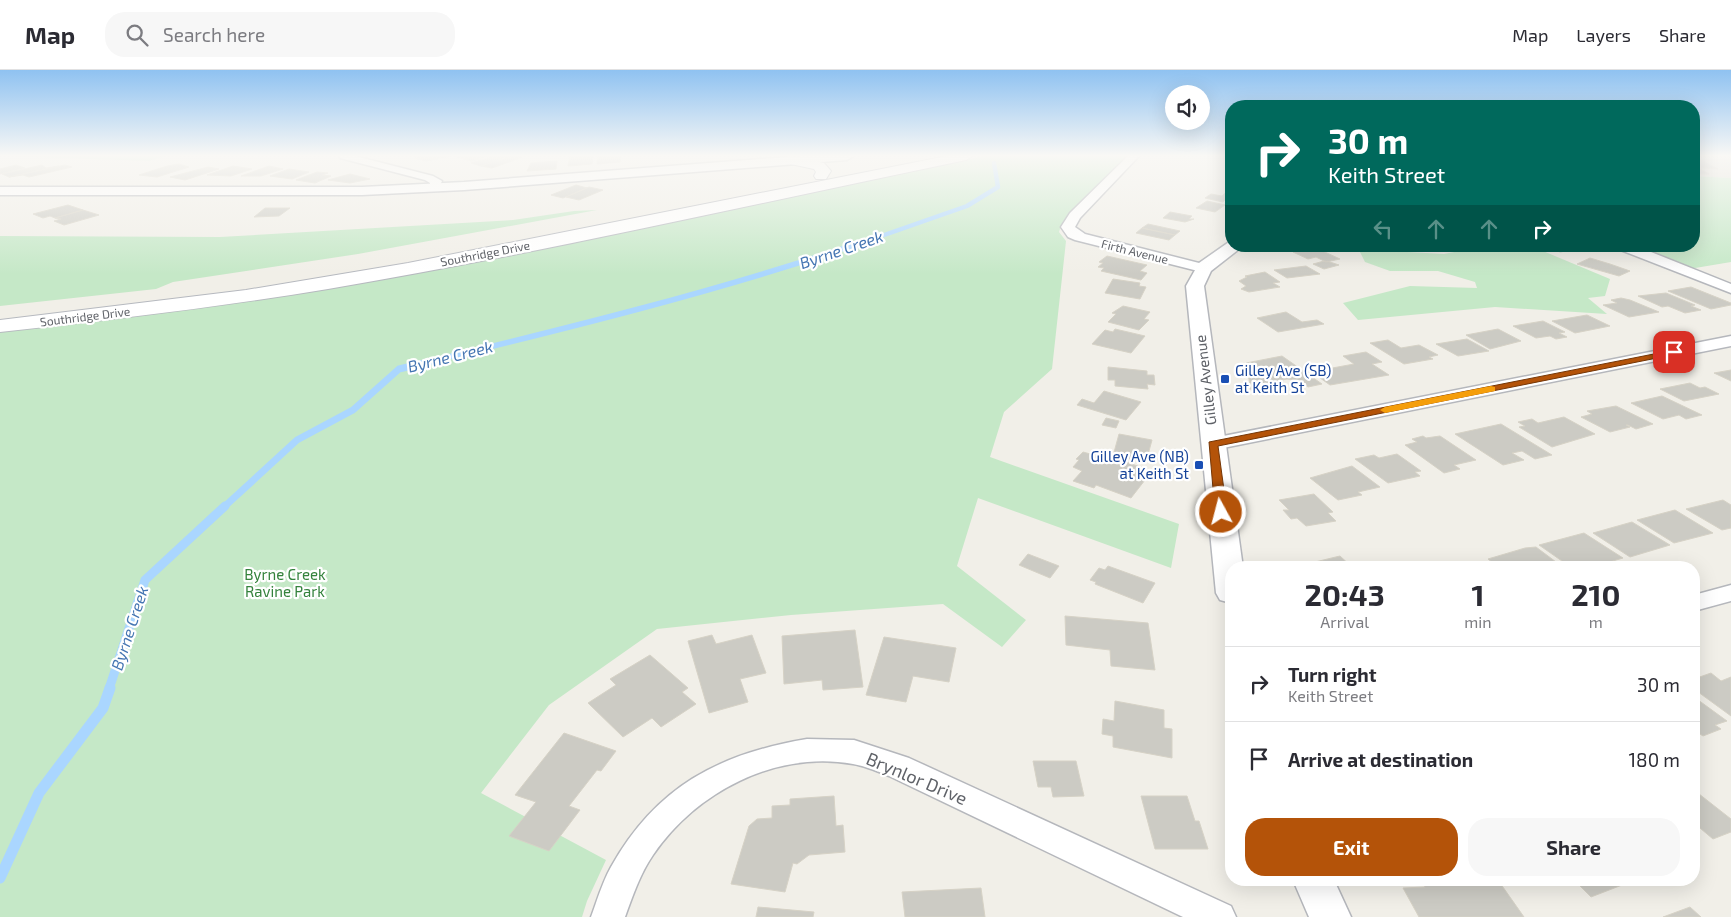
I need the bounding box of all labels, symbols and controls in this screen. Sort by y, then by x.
search box [105,12,455,57]
text: Map [25,20,75,49]
icon: search [123,21,151,49]
text: Search here [163,23,265,46]
text: Map [1512,24,1548,46]
text: Layers [1576,24,1631,46]
text: Share [1659,24,1706,46]
map controls [1165,85,1210,130]
button: sound [1165,85,1210,130]
text: 30 m [1328,119,1408,161]
icon: right [1245,120,1310,185]
text: Keith Street [1328,161,1445,187]
icon: left [1369,215,1397,243]
icon: ahead [1422,215,1450,243]
icon: ahead [1475,215,1503,243]
icon: right [1528,215,1556,243]
water label: Byrne Creek [797,226,886,273]
street label: Firth Avenue [1100,236,1170,266]
street label: Southridge Drive [439,237,531,269]
street label: Southridge Drive [39,304,131,328]
pin [1653,331,1695,373]
street label: Gilley Avenue [1191,334,1219,426]
water label: Byrne Creek [405,336,495,377]
icon: arrive [1660,338,1688,366]
place label: Gilley Ave (SB) at Keith St [1235,361,1331,396]
marker: Gilley Ave (SB) at Keith St [1219,373,1231,385]
place label: Gilley Ave (NB) at Keith St [1090,447,1189,482]
marker: Gilley Ave (NB) at Keith St [1193,459,1205,471]
position arrow [1194,485,1246,537]
park label: Byrne Creek Ravine Park [244,565,326,600]
text: 20:43 [1305,576,1385,612]
text: 1 [1471,576,1484,612]
text: 210 [1571,576,1620,612]
water label: Byrne Creek [107,584,152,673]
text: Arrival [1320,612,1369,631]
text: min [1464,612,1492,631]
text: m [1589,612,1603,631]
text: Turn right [1288,663,1376,686]
icon: right [1245,670,1273,698]
text: 30 m [1637,673,1680,696]
text: Keith Street [1288,686,1373,705]
icon: arrive [1245,745,1273,773]
street label: Brynlor Drive [863,747,971,809]
text: Arrive at destination [1288,748,1473,771]
text: 180 m [1629,748,1680,771]
button: Exit [1245,818,1458,876]
button: Share [1468,818,1680,876]

